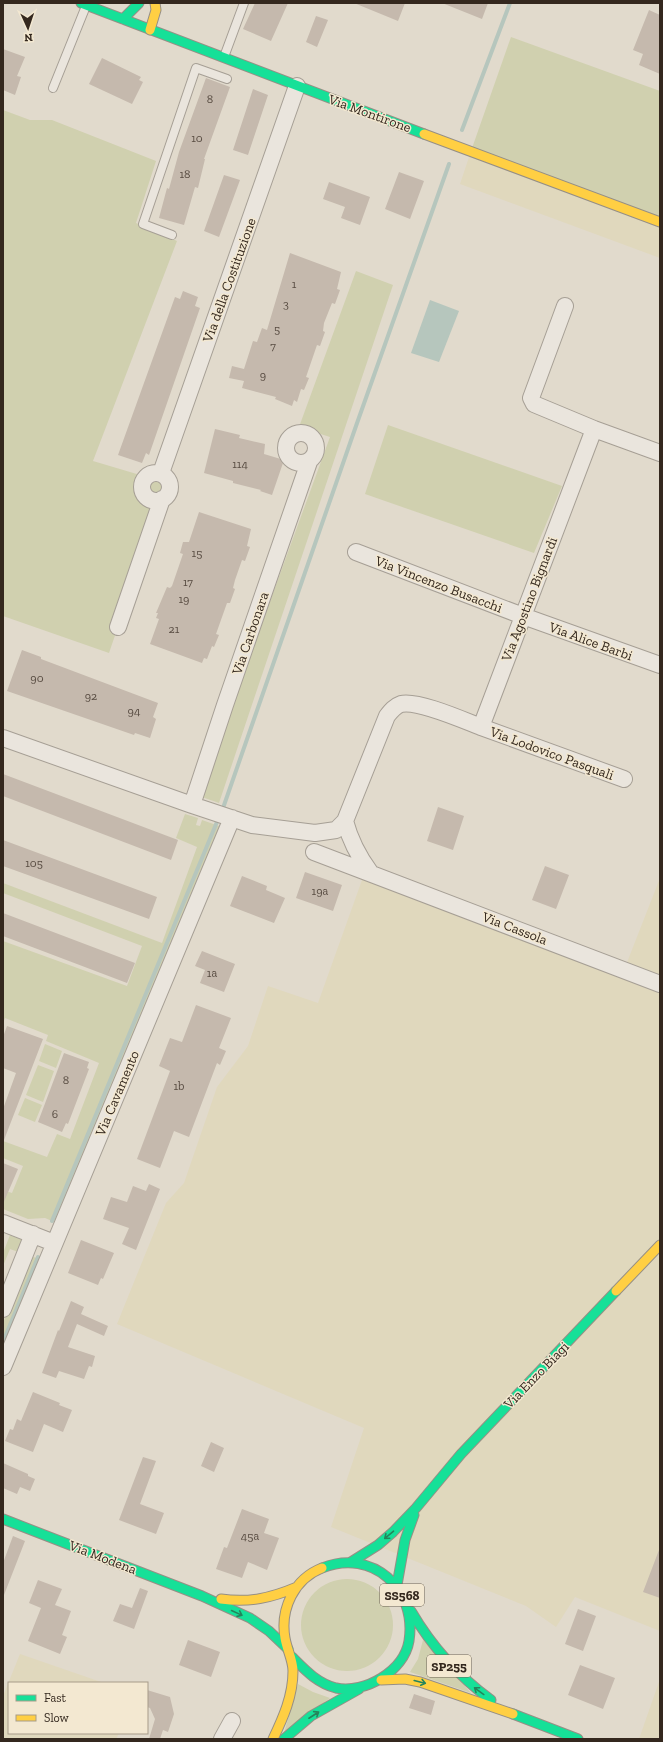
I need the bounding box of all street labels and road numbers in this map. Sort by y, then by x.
street label: Via Montirone [325,90,414,136]
street label: Via della Costituzione [199,215,260,346]
street label: Via Agostino Bignardi [498,534,561,665]
street label: Via Vincenzo Busacchi [372,552,505,617]
street label: Via Carbonara [228,589,273,678]
street label: Via Alice Barbi [546,618,635,664]
street label: Via Lodovico Pasquali [487,723,616,784]
street label: Via Cassola [479,908,550,949]
street label: Via Cavamento [91,1048,143,1139]
street label: Via Enzo Biagi [500,1338,573,1413]
street label: Via Modena [66,1536,139,1578]
road number: SS568 [380,1584,424,1606]
road number: SP255 [427,1655,471,1677]

